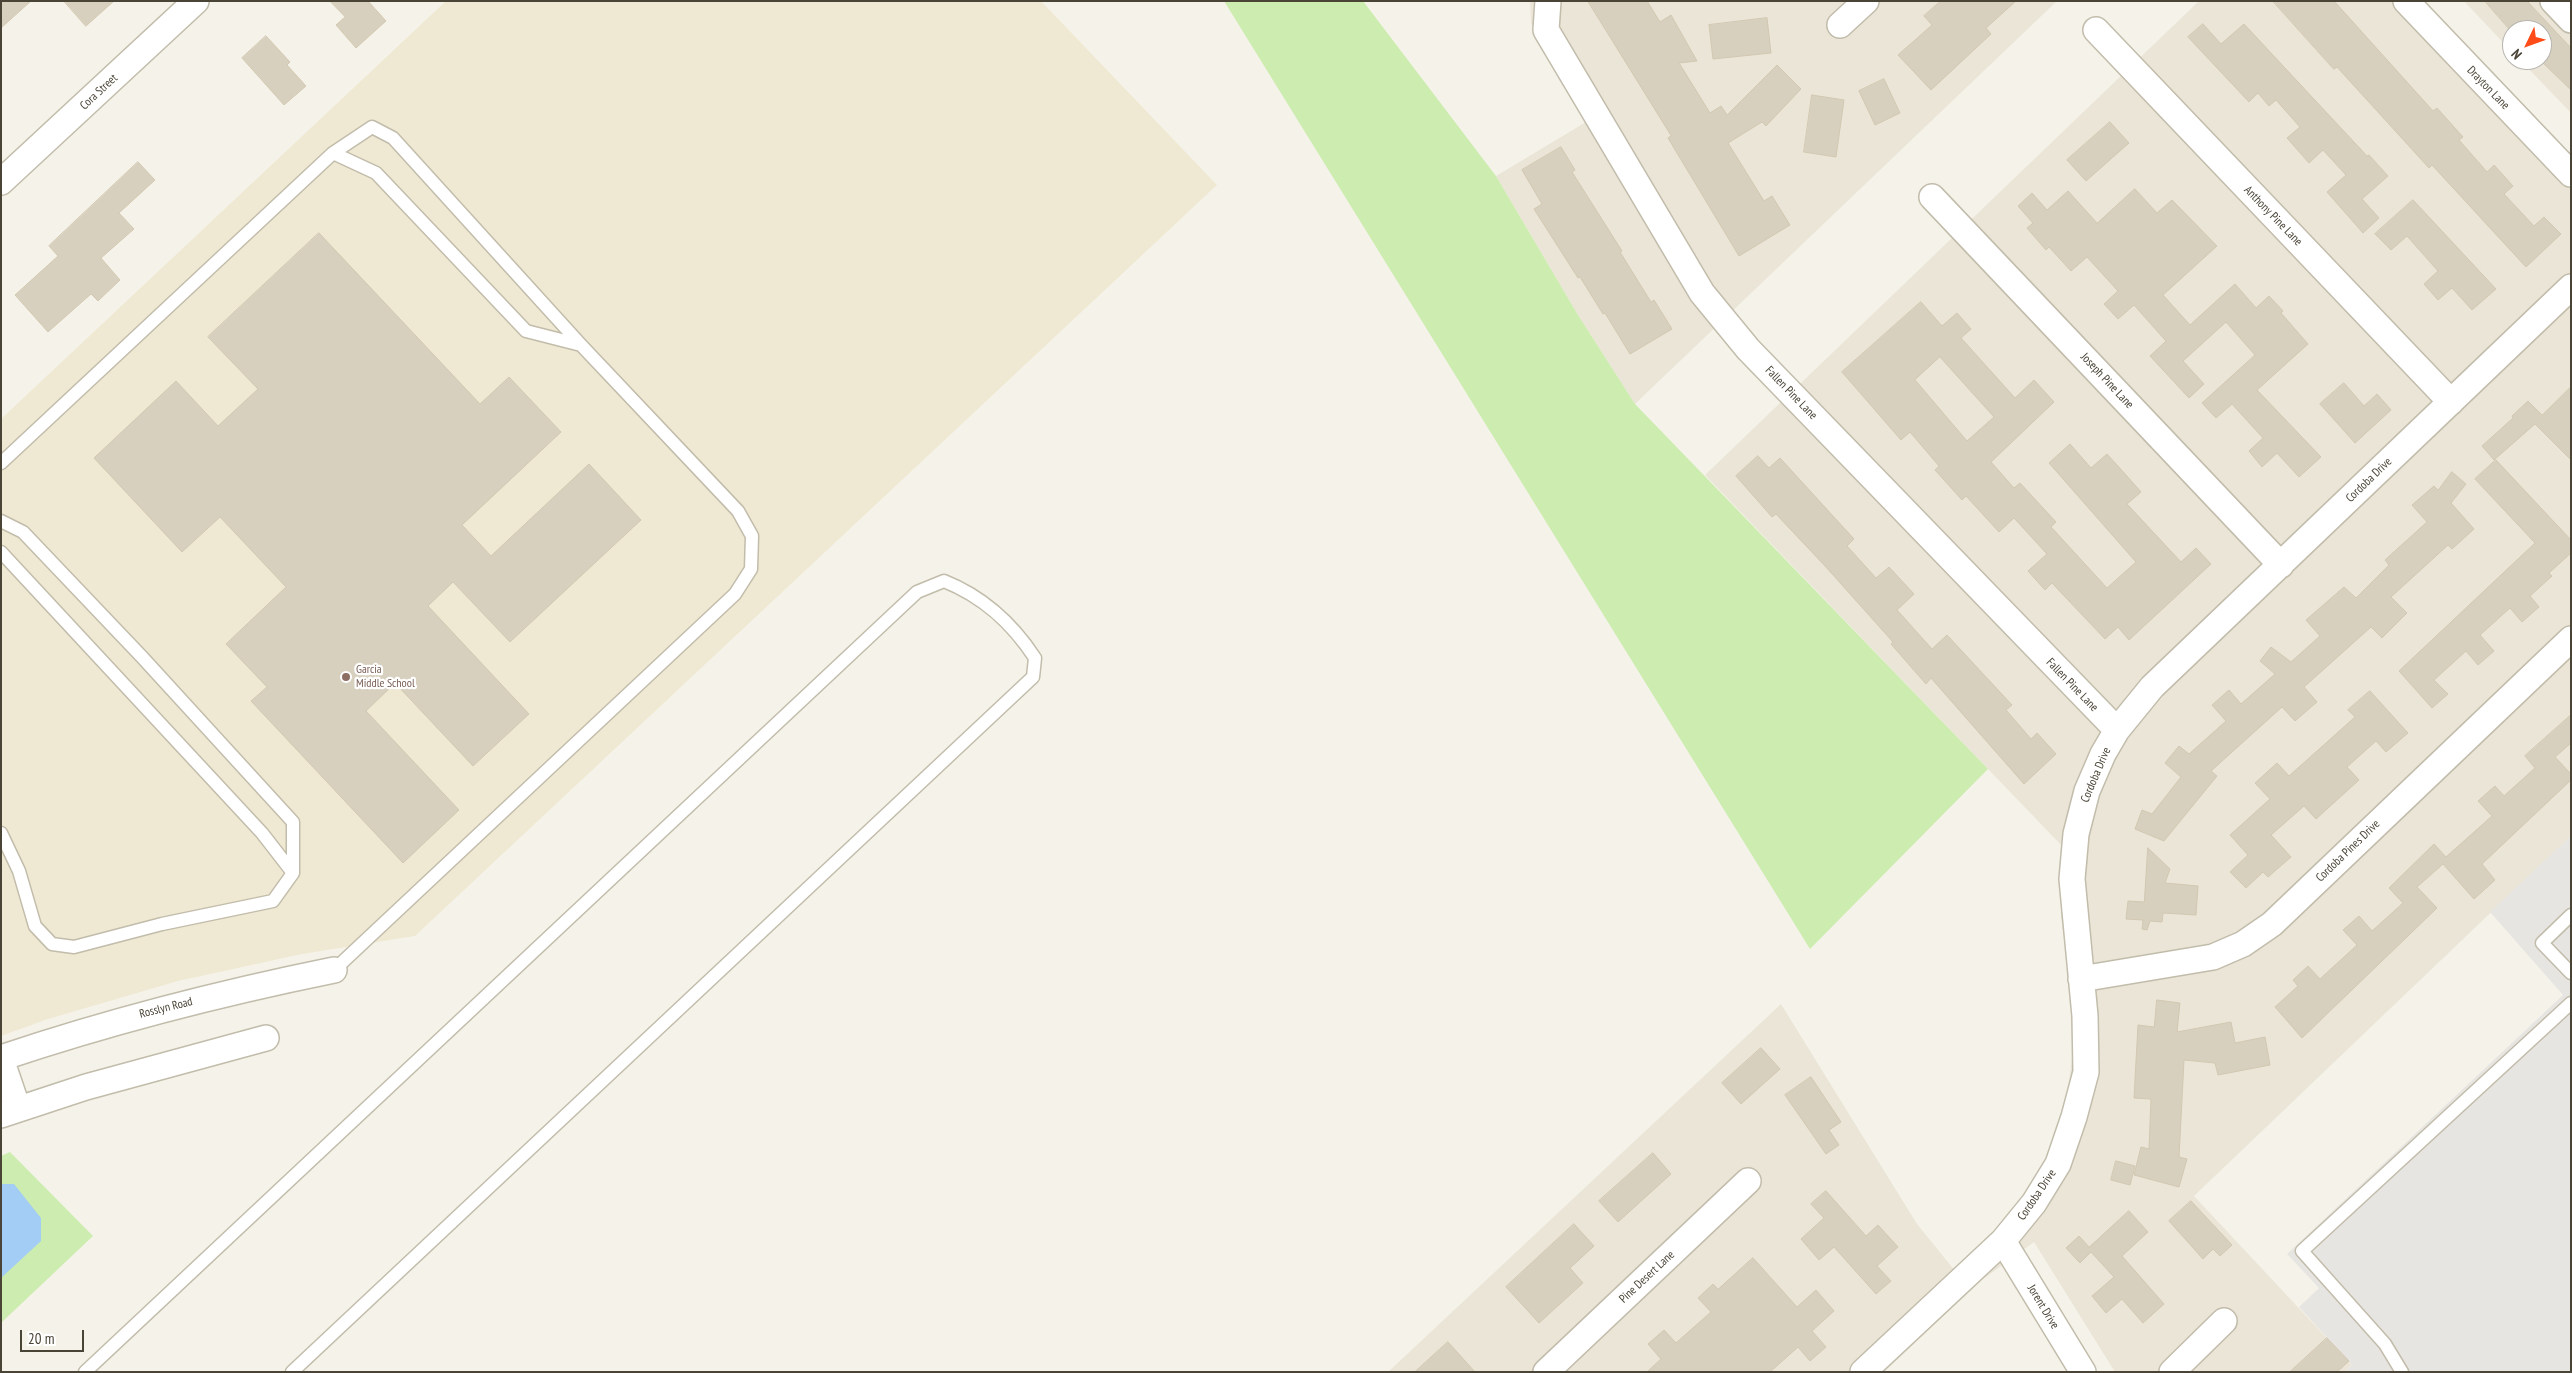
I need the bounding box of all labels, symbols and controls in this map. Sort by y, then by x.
north arrow [2502,20,2552,70]
text: N [2507,46,2526,63]
street label: Drayton Lane [2464,63,2512,113]
street label: Cora Street [77,71,121,113]
street label: Anthony Pine Lane [2241,183,2305,249]
street label: Joseph Pine Lane [2078,350,2136,412]
street label: Fallen Pine Lane [1762,363,1820,423]
street label: Cordoba Drive [2343,455,2395,505]
street label: Fallen Pine Lane [2043,655,2101,715]
place label: Garcia Middle School [356,663,415,691]
marker: Garcia Middle School [340,671,352,683]
street label: Cordoba Drive [2078,745,2114,805]
street label: Cordoba Pines Drive [2313,817,2383,885]
street label: Rosslyn Road [138,994,194,1022]
street label: Cordoba Drive [2015,1167,2059,1223]
street label: Pine Desert Lane [1616,1248,1678,1306]
street label: Jorent Drive [2024,1282,2062,1332]
scale bar [22,1320,86,1352]
text: 20 m [28,1329,54,1348]

